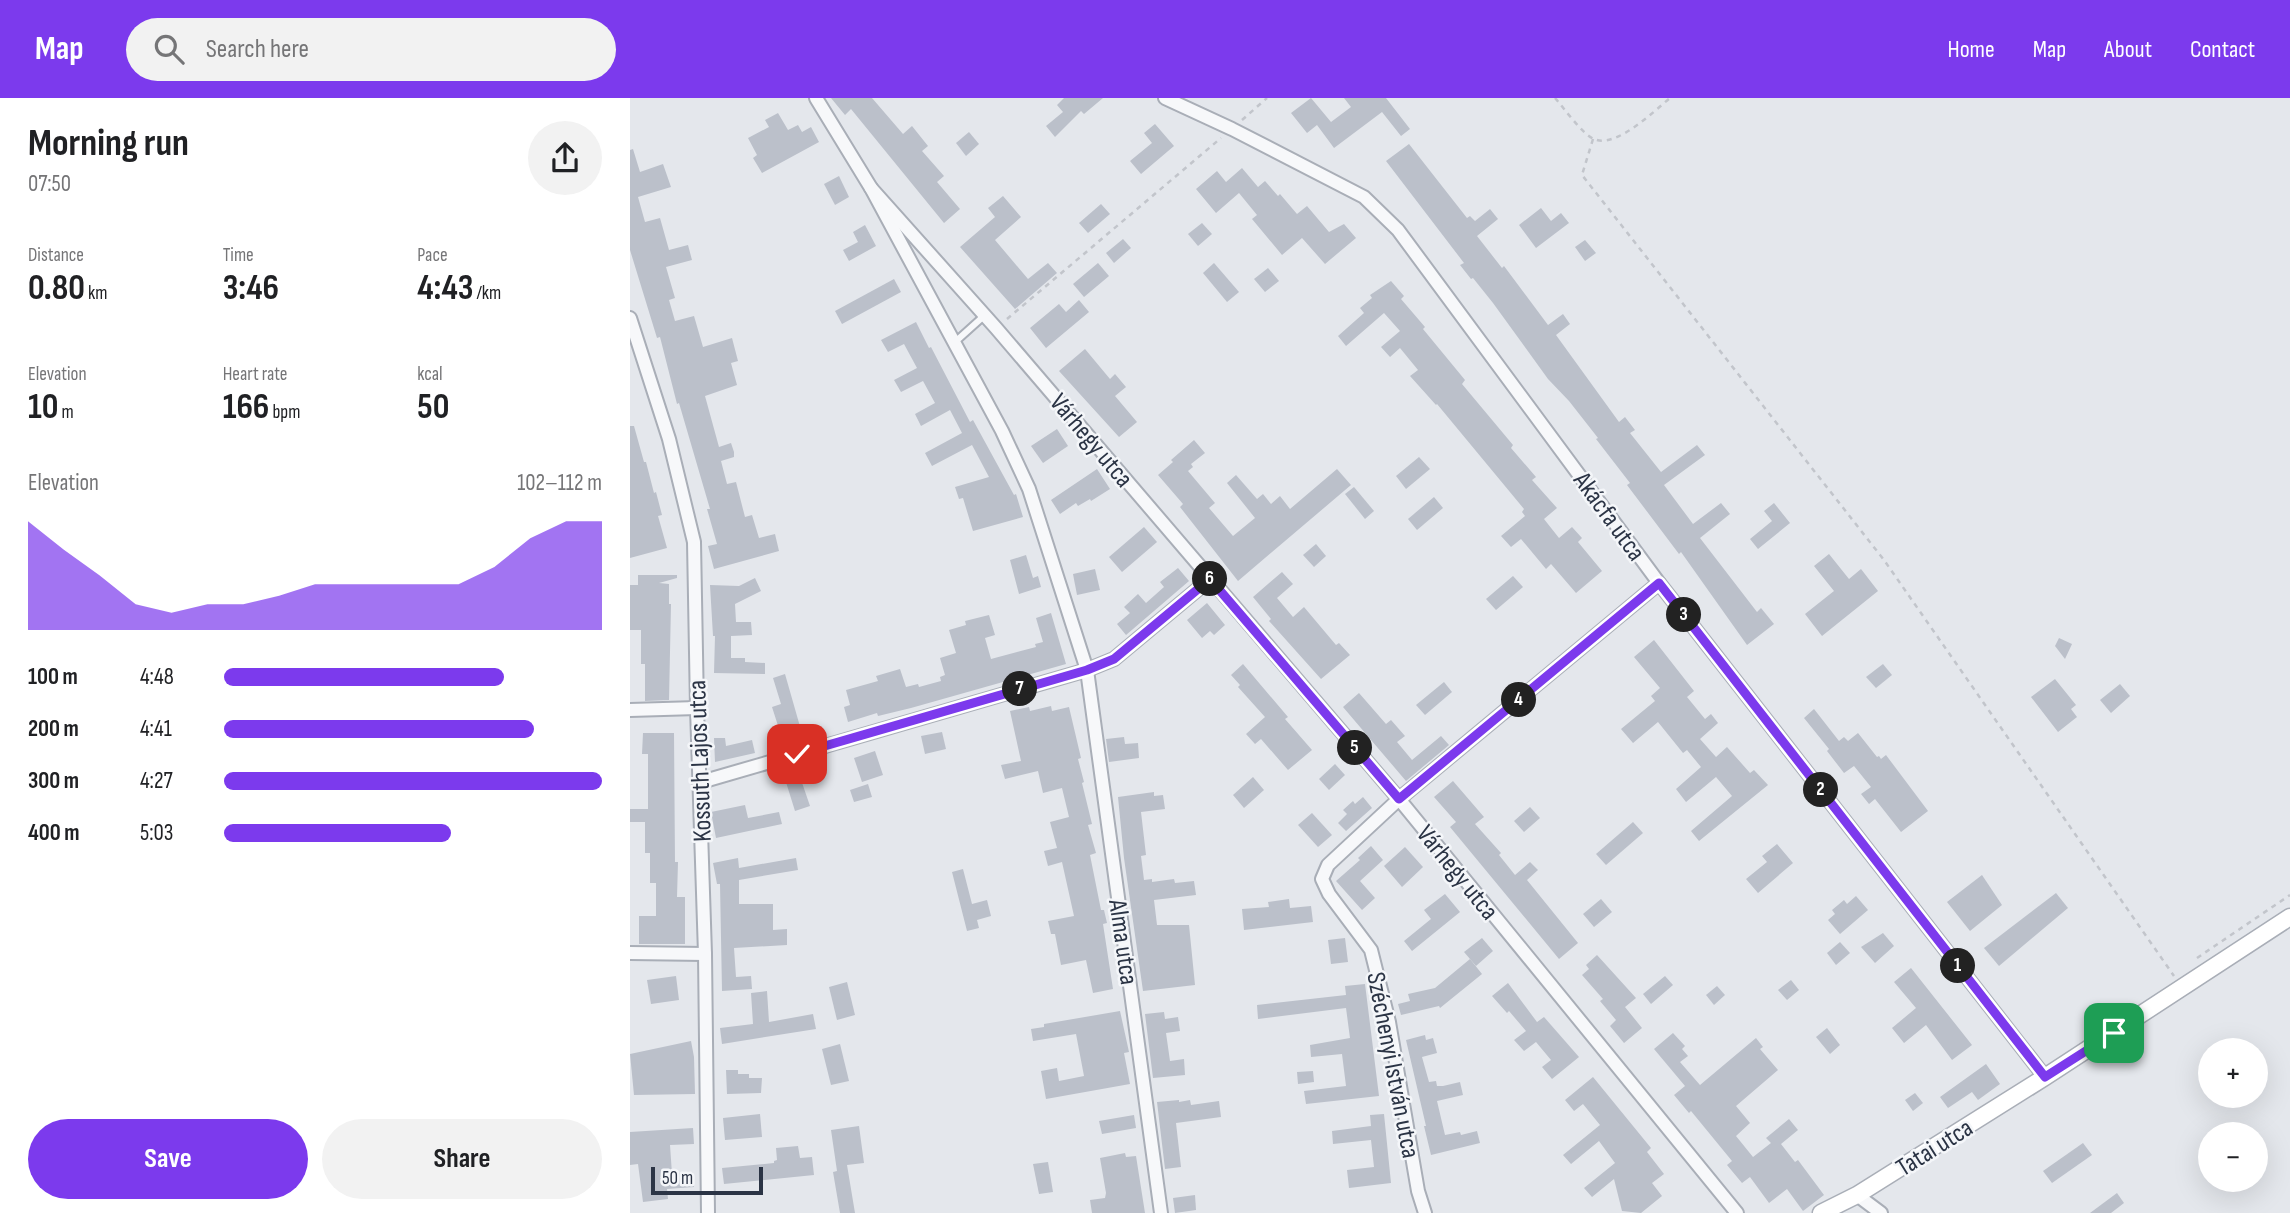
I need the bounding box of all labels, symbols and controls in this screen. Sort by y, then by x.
search box [126,18,616,81]
text: Map [35,29,84,69]
icon: search [150,30,188,68]
text: Search here [206,34,309,65]
text: Home [1947,35,1995,64]
text: Map [2033,35,2066,64]
text: About [2104,35,2152,64]
text: Contact [2190,35,2255,64]
text: Morning run [28,121,189,166]
button: share [528,121,602,195]
text: 07:50 [28,170,71,198]
text: Distance [28,244,84,267]
text: Time [223,244,254,267]
text: Pace [417,244,448,267]
text: 0.80 [28,267,85,310]
text: 3:46 [223,267,279,310]
text: 4:43 [417,267,473,310]
text: km [85,282,107,305]
text: /km [473,282,501,305]
text: Elevation [28,363,87,386]
text: Heart rate [223,363,288,386]
text: kcal [417,363,442,386]
text: 10 [28,386,58,429]
text: 166 [223,386,269,429]
text: 50 [417,386,449,429]
street label: Várhegy utca [1043,388,1139,494]
text: m [58,401,74,424]
text: bpm [269,401,300,424]
street label: Akácfa utca [1566,466,1651,567]
text: Elevation [28,469,99,497]
text: 102–112 m [517,469,602,497]
pin: 6 [1192,561,1228,596]
text: 6 [1205,567,1214,590]
pin: 3 [1666,598,1702,632]
text: 3 [1679,603,1688,626]
text: 100 m [28,663,78,691]
text: 4:48 [140,663,174,691]
pin: 7 [1002,672,1038,706]
text: 7 [1015,677,1024,700]
street label: Kossuth Lajos utca [682,680,719,842]
pin: 4 [1502,682,1536,718]
text: 4 [1514,688,1523,711]
text: 200 m [28,715,79,743]
text: 4:41 [140,715,172,743]
pin [767,724,827,784]
pin: 5 [1338,730,1372,766]
icon: check [778,735,816,773]
text: 5 [1350,736,1359,759]
text: 300 m [28,767,79,795]
text: 4:27 [140,767,173,795]
pin: 2 [1804,772,1838,808]
text: 2 [1816,778,1825,801]
text: 400 m [28,819,79,847]
text: 5:03 [140,819,173,847]
street label: Várhegy utca [1409,819,1504,927]
street label: Alma utca [1101,897,1144,987]
pin: 1 [1940,948,1976,984]
text: 1 [1954,954,1961,977]
street label: Széchenyi István utca [1359,970,1426,1161]
pin [2084,1003,2144,1063]
icon: arrive [2095,1014,2133,1052]
map controls [2198,1038,2268,1192]
button: + [2198,1038,2268,1108]
street label: Tatai utca [1891,1113,1979,1184]
button: Save [28,1119,308,1199]
button: Share [322,1119,602,1199]
button: − [2198,1122,2268,1192]
scale bar [651,1164,763,1196]
text: 50 m [662,1167,693,1190]

